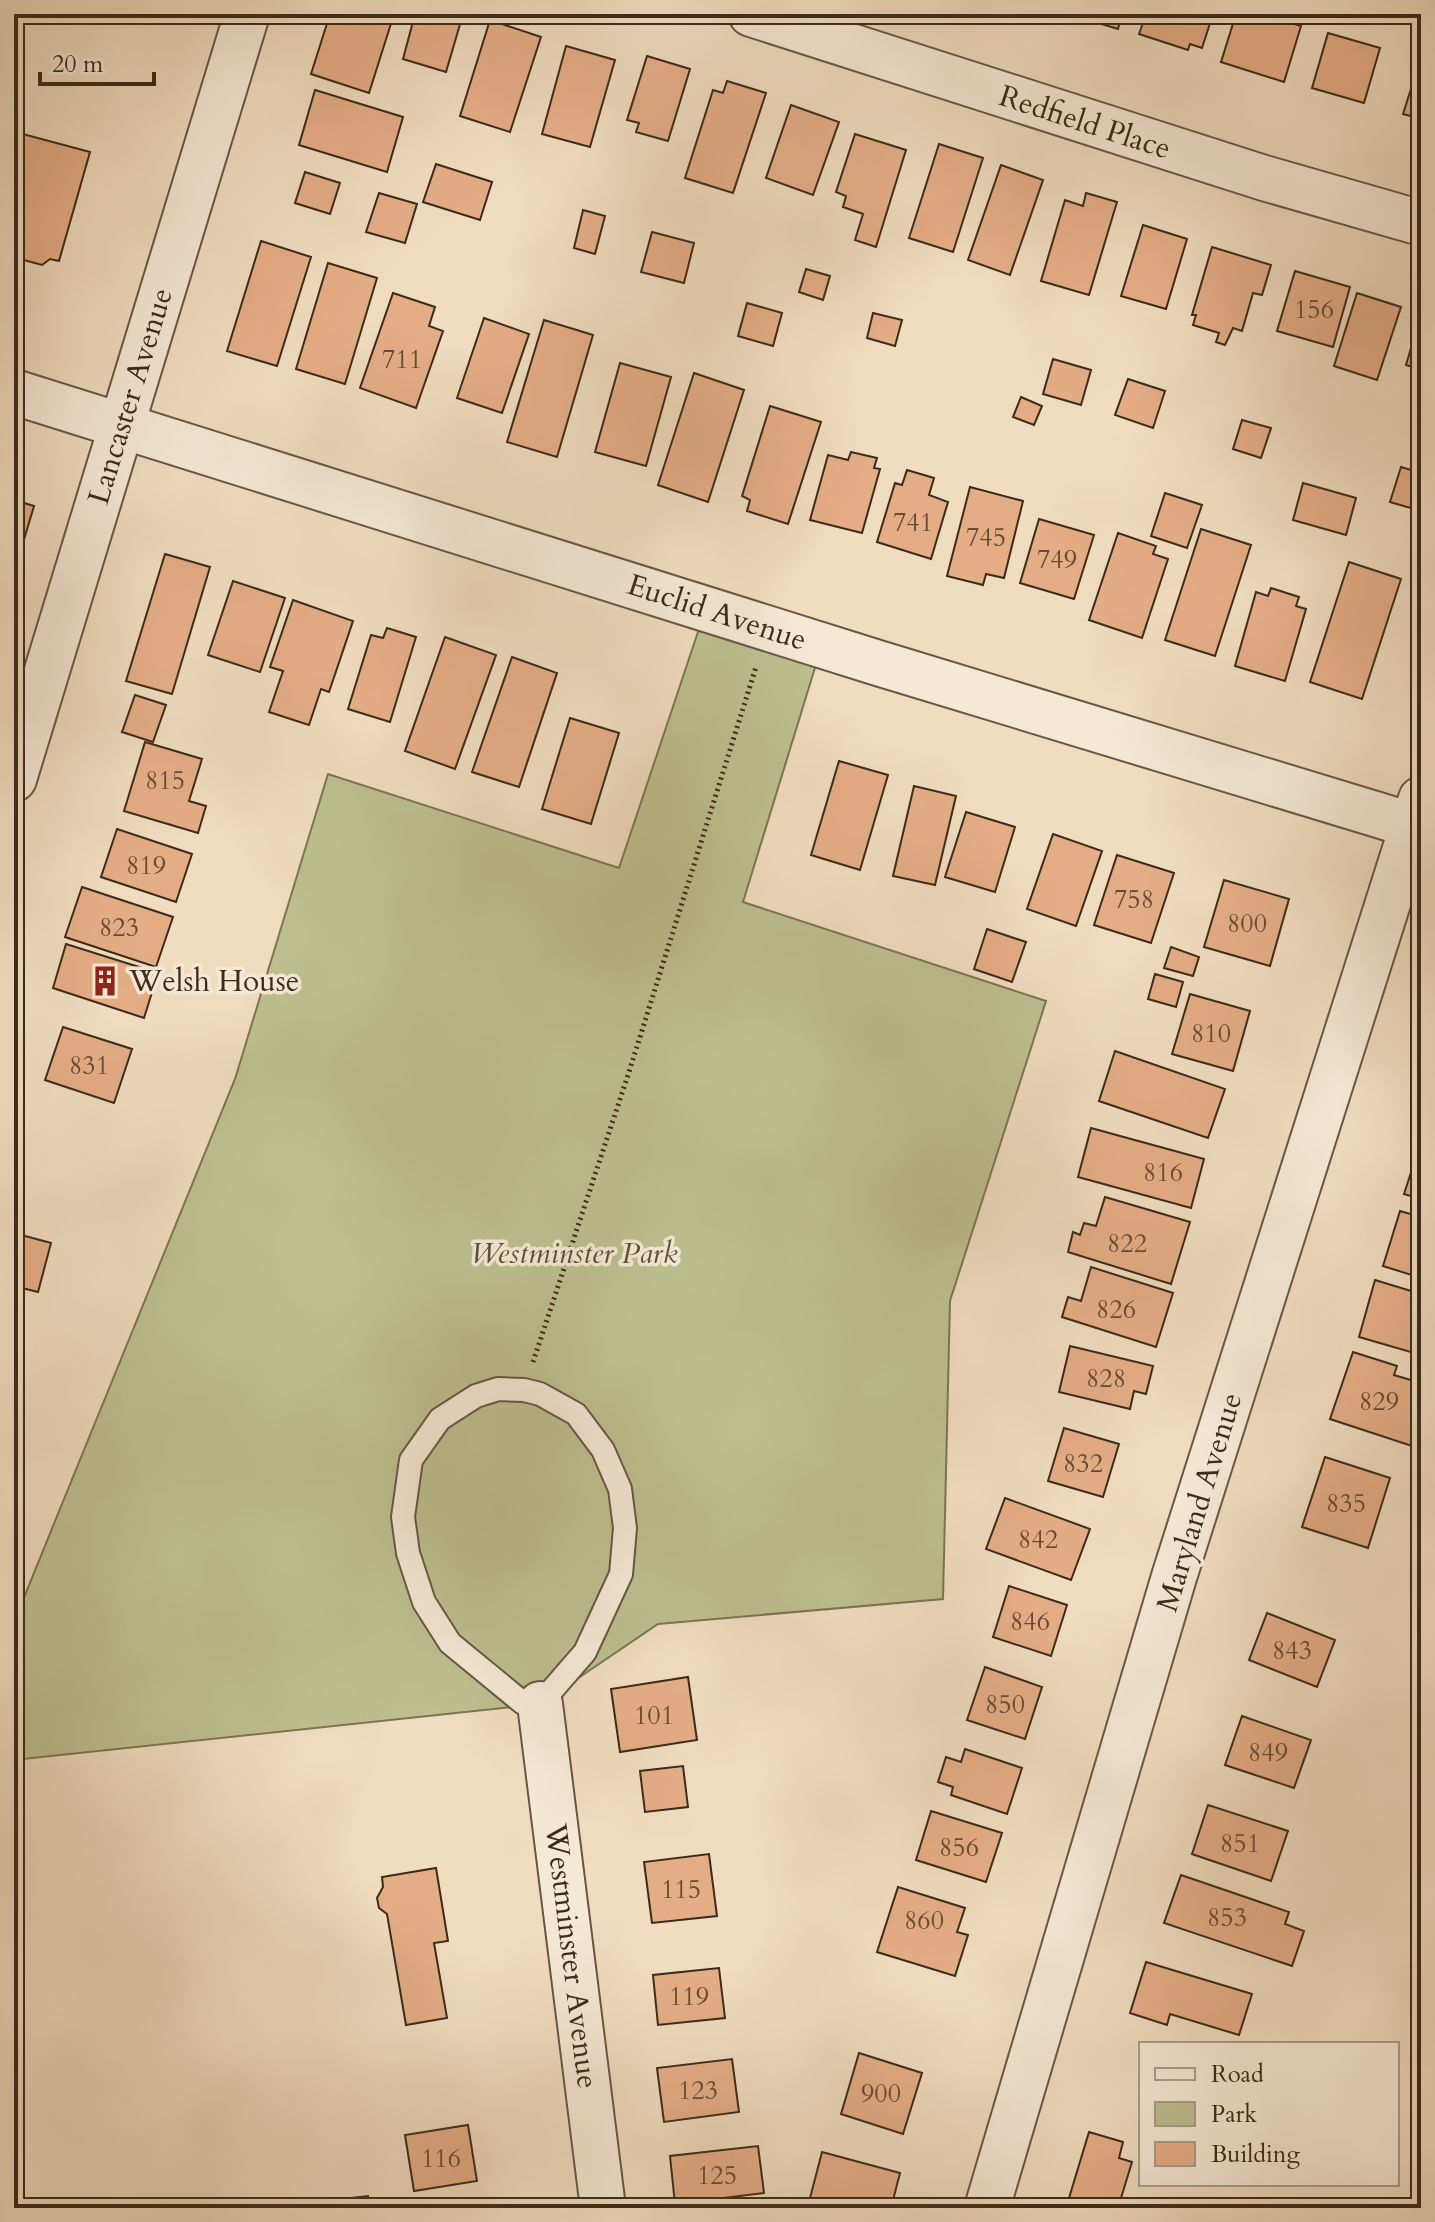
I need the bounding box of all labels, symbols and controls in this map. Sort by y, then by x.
scale bar [40,36,154,86]
text: 20 m [52,48,104,81]
street label: Redfield Place [994,75,1176,170]
street label: Lancaster Avenue [78,283,183,509]
house number: 156 [1294,292,1334,327]
house number: 711 [382,342,422,377]
house number: 741 [893,505,933,540]
house number: 745 [966,520,1006,555]
house number: 749 [1037,542,1077,577]
street label: Euclid Avenue [622,564,812,661]
house number: 815 [145,763,185,798]
house number: 819 [126,848,166,883]
house number: 758 [1114,882,1154,917]
house number: 800 [1227,906,1267,941]
house number: 823 [99,910,139,945]
place label: Welsh House [128,961,299,1002]
building icon: Welsh House [88,964,122,998]
house number: 810 [1191,1016,1231,1051]
house number: 831 [69,1048,109,1083]
house number: 816 [1143,1155,1183,1190]
house number: 822 [1107,1226,1147,1261]
park label: Westminster Park [471,1233,678,1274]
house number: 826 [1096,1292,1136,1327]
house number: 828 [1086,1361,1126,1396]
house number: 829 [1359,1384,1399,1419]
street label: Maryland Avenue [1147,1388,1252,1617]
house number: 832 [1063,1446,1103,1481]
house number: 835 [1326,1486,1366,1521]
house number: 842 [1018,1522,1058,1557]
house number: 846 [1010,1604,1050,1639]
house number: 843 [1272,1633,1312,1668]
house number: 850 [985,1687,1025,1722]
house number: 101 [634,1698,674,1733]
house number: 849 [1248,1735,1288,1770]
street label: Westminster Avenue [535,1820,608,2091]
house number: 851 [1220,1826,1260,1861]
house number: 856 [939,1830,979,1865]
house number: 115 [661,1872,701,1907]
house number: 853 [1207,1900,1247,1935]
house number: 860 [904,1903,944,1938]
house number: 119 [669,1979,709,2014]
legend [1139,2042,1399,2186]
text: Road [1211,2058,1264,2091]
house number: 123 [678,2073,718,2108]
house number: 900 [861,2076,901,2111]
text: Park [1211,2098,1257,2131]
text: Building [1211,2138,1301,2171]
house number: 116 [421,2141,461,2176]
house number: 125 [697,2158,737,2193]

